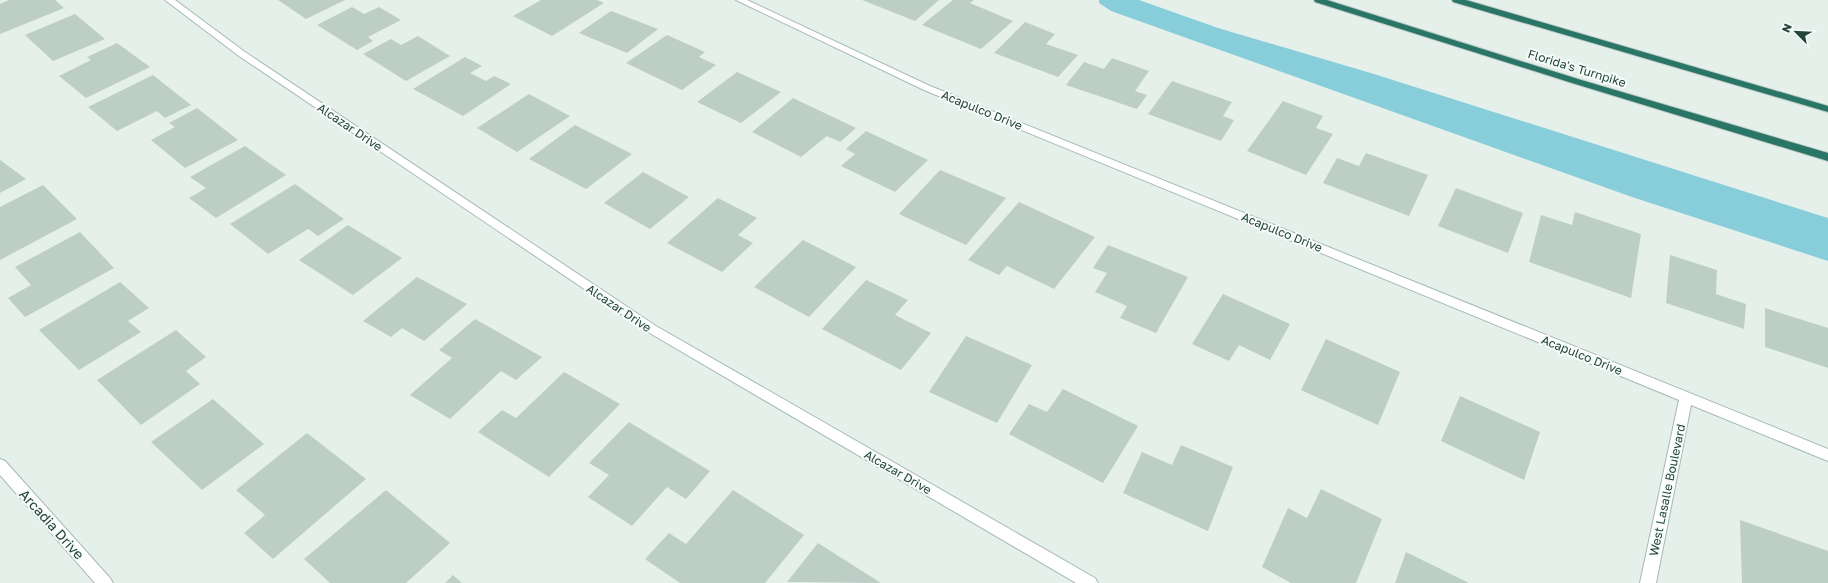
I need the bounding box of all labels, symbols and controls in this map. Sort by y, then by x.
north arrow [1776,12,1816,52]
text: N [1779,21,1794,34]
street label: Florida's Turnpike [1526,46,1628,90]
street label: Acapulco Drive [939,87,1025,133]
street label: Alcazar Drive [315,100,385,154]
street label: Acapulco Drive [1239,209,1325,255]
street label: Alcazar Drive [584,281,654,335]
street label: Acapulco Drive [1539,332,1625,378]
street label: West Lasalle Boulevard [1646,423,1688,557]
street label: Alcazar Drive [862,447,934,497]
street label: Arcadia Drive [16,485,88,563]

